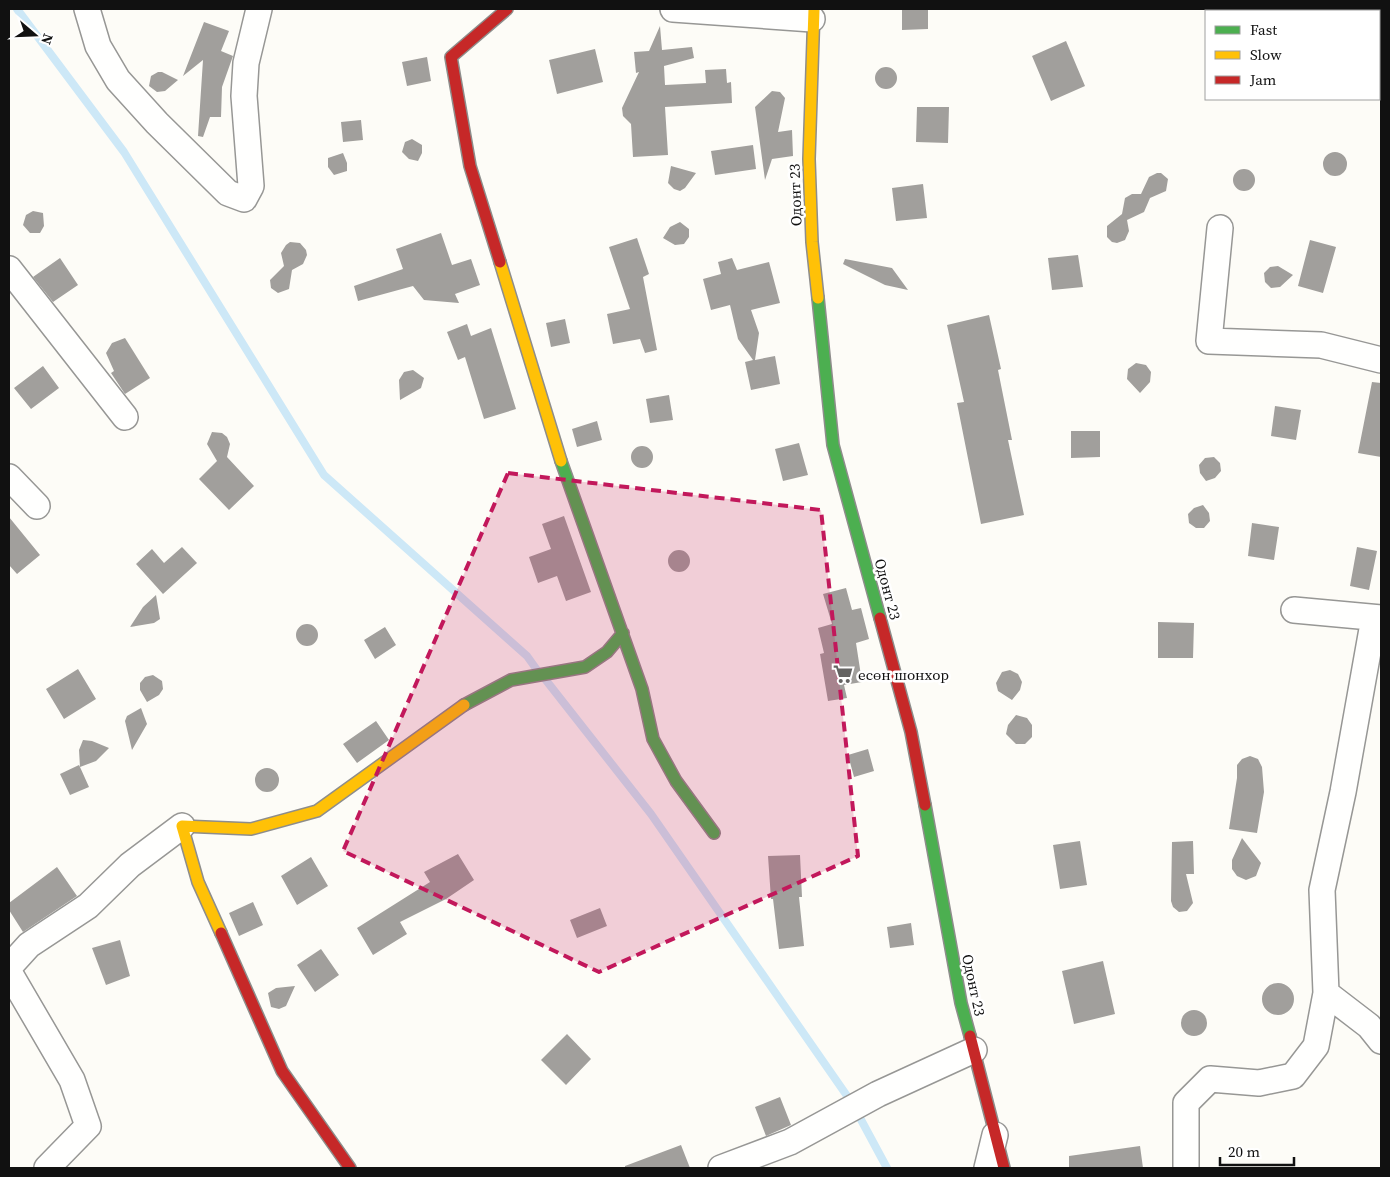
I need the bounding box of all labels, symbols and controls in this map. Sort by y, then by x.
north arrow [10,10,60,60]
legend [1205,10,1380,100]
text: Fast [1250,19,1277,40]
text: N [36,31,58,47]
text: Slow [1250,44,1282,65]
text: Jam [1249,69,1277,90]
street label: Одонт 23 [783,163,807,227]
street label: Одонт 23 [870,556,906,622]
supermarket icon: есөн шонхор [832,663,854,685]
place label: есөн шонхор [858,664,949,685]
street label: Одонт 23 [957,952,991,1018]
scale bar [1220,1134,1294,1166]
text: 20 m [1228,1141,1260,1162]

